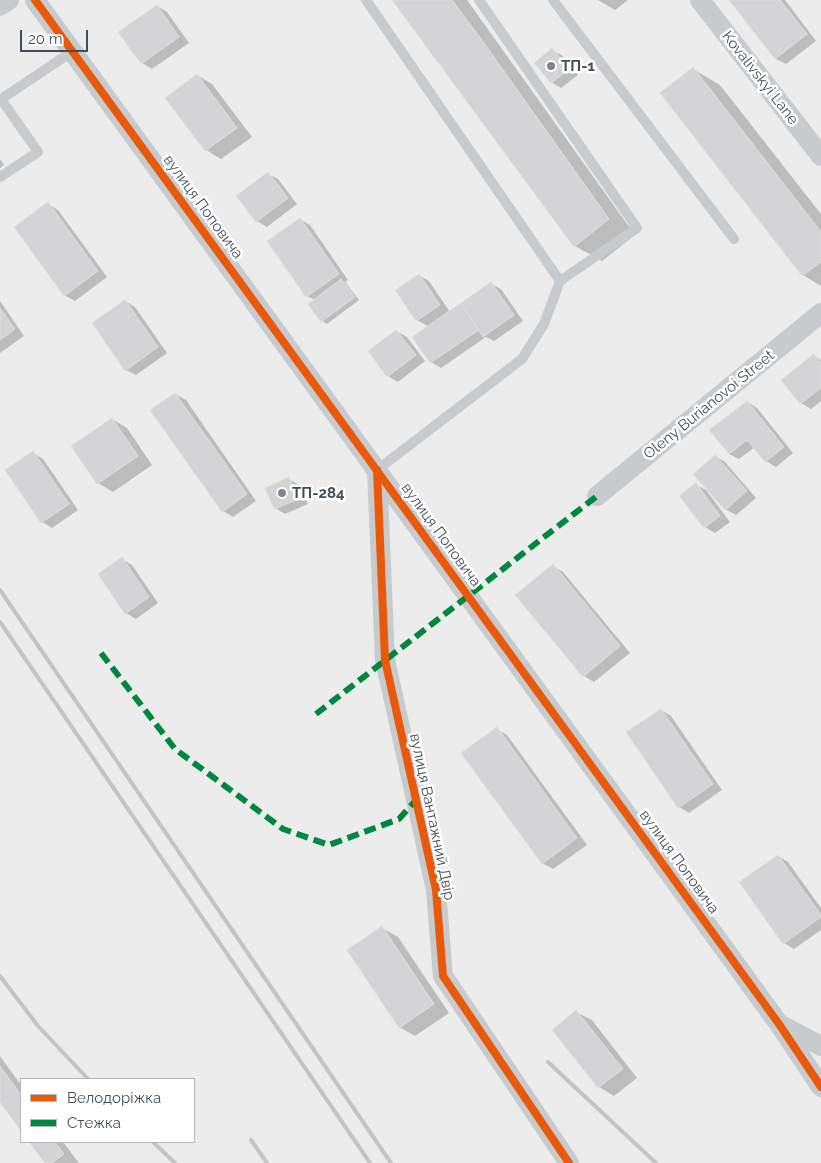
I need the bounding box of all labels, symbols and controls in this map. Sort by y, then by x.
scale bar [22,20,90,52]
street label: Kovalivskyi Lane [718,28,802,128]
text: 20 m [28,30,63,48]
place label: ТП-1 [561,57,595,75]
marker: ТП-1 [545,60,557,72]
street label: вулиця Поповича [159,152,247,262]
street label: Oleny Burianovoi Street [640,347,778,463]
street label: вулиця Поповича [397,480,485,590]
place label: ТП-284 [292,484,345,502]
marker: ТП-284 [276,487,288,499]
street label: вулиця Вантажний Двір [406,732,458,902]
street label: вулиця Поповича [635,807,723,917]
legend [20,1078,195,1143]
text: Велодоріжка [67,1089,161,1107]
text: Стежка [67,1114,121,1132]

